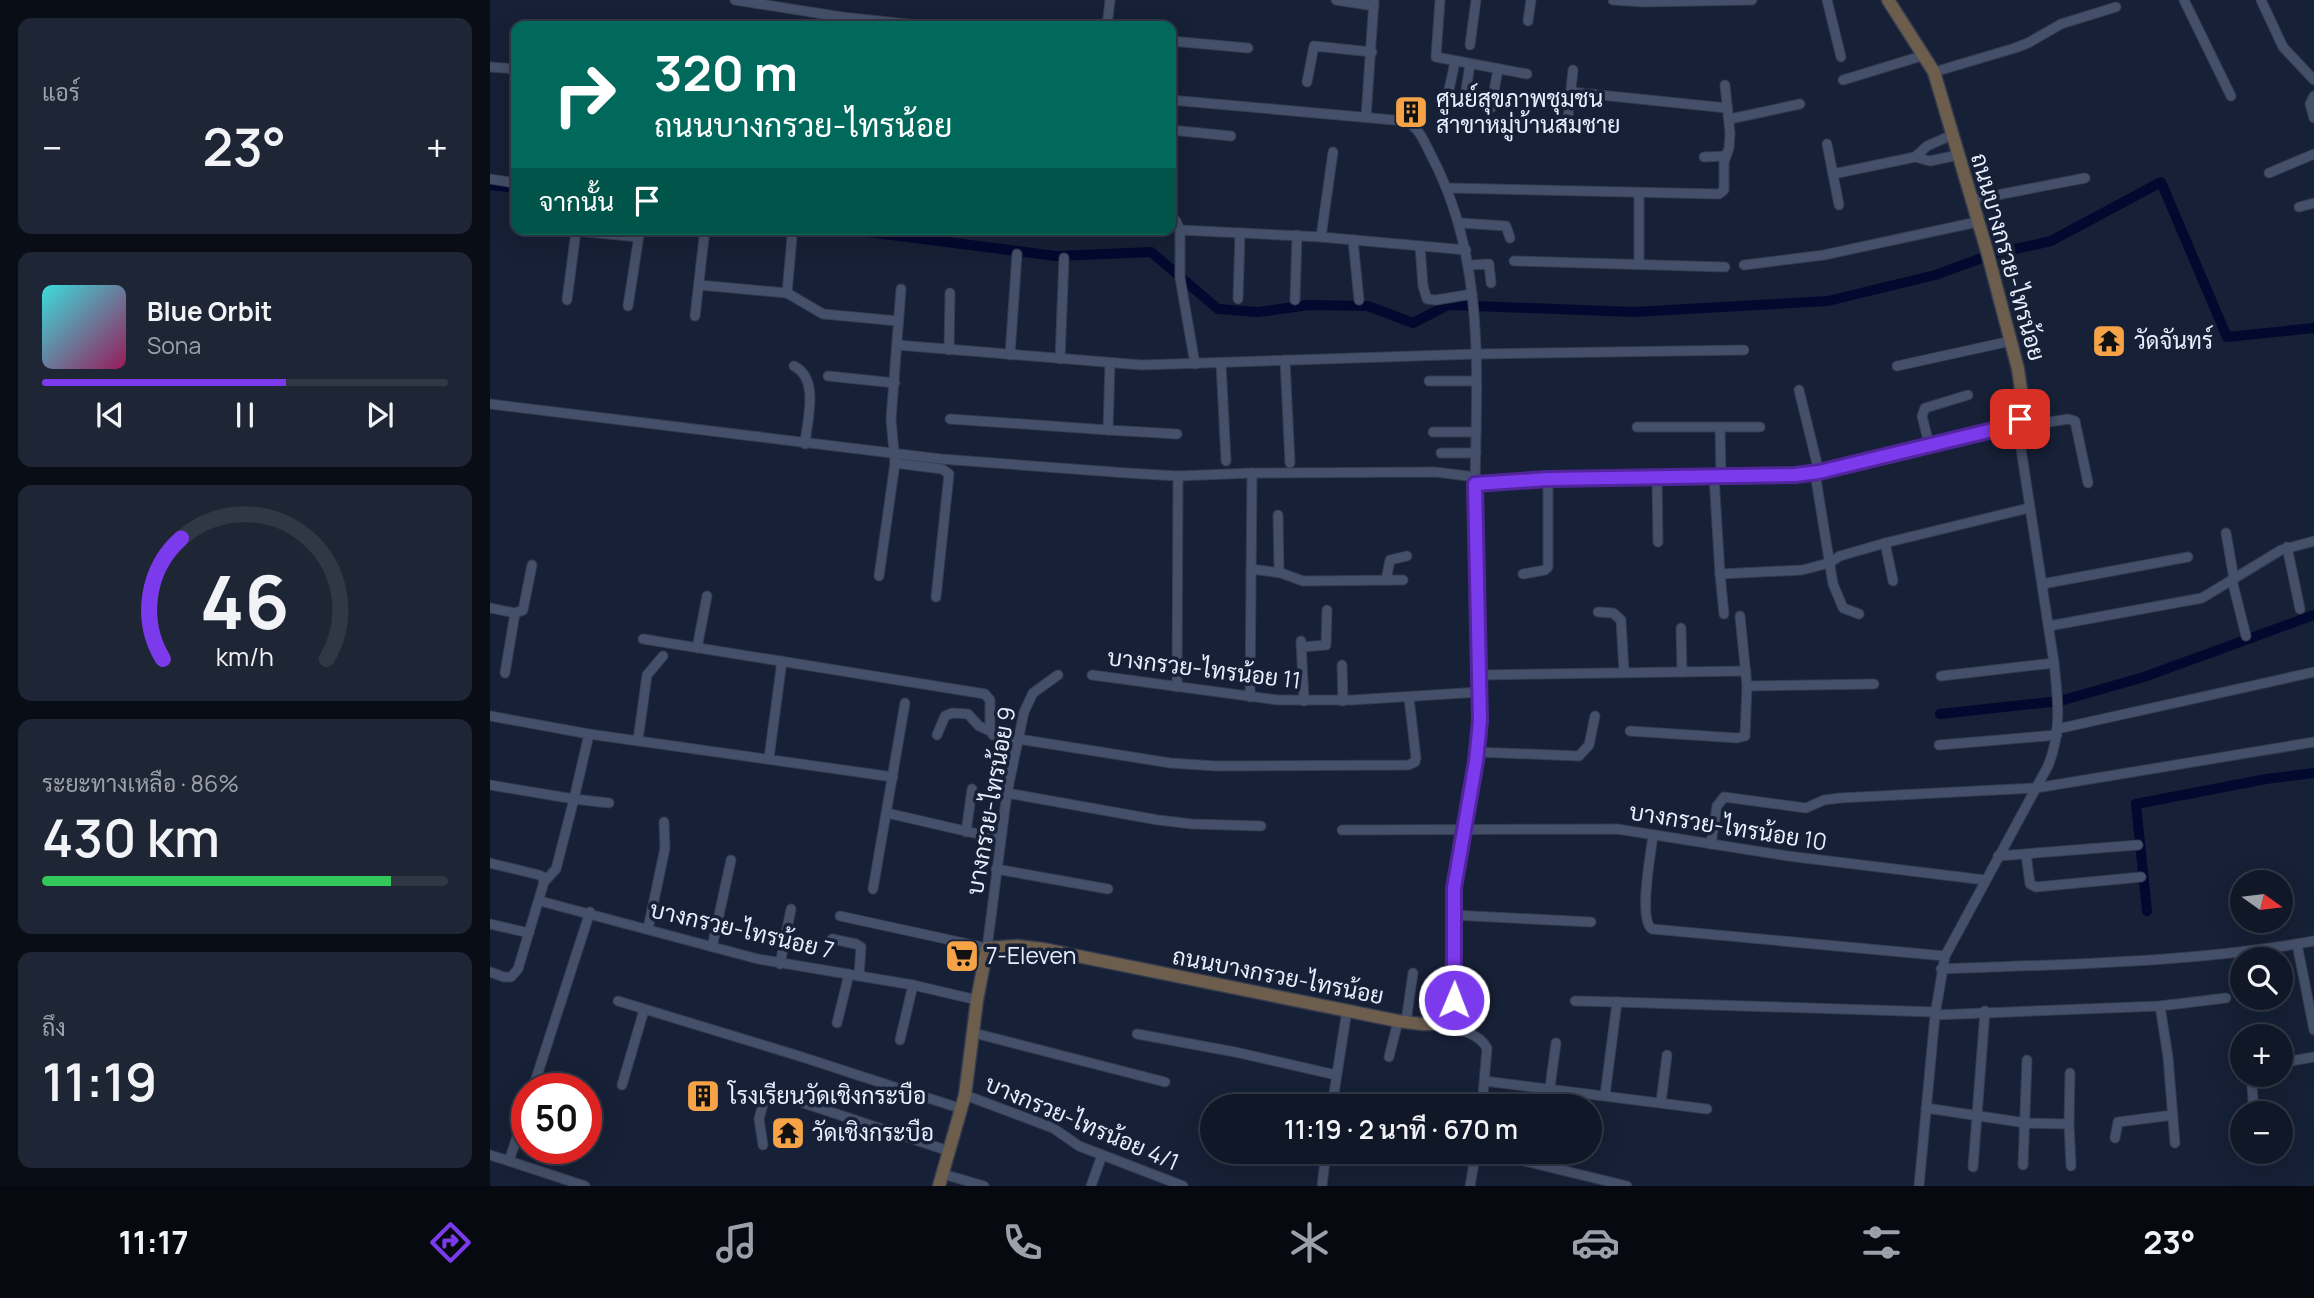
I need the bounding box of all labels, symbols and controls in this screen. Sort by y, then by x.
text: 320 m [654,39,798,106]
icon: right [539,49,630,140]
text: แอร์ [42,76,80,108]
place label: ศูนย์สุขภาพชุมชน สาขาหมู่บ้านสมชาย [1436,82,1620,142]
building icon: ศูนย์สุขภาพชุมชน สาขาหมู่บ้านสมชาย [1392,93,1430,131]
text: ถนนบางกรวย-ไทรน้อย [654,103,953,147]
text: 23° [202,111,286,182]
text: − [42,121,63,173]
text: + [426,121,448,173]
street label: ถนนบางกรวย-ไทรน้อย [1964,149,2054,364]
icon: arrive [628,182,666,220]
text: จากนั้น [539,183,614,219]
text: Blue Orbit [147,293,272,329]
temple icon: วัดจันทร์ [2090,322,2128,360]
place label: วัดจันทร์ [2134,324,2213,356]
text: Sona [147,329,201,361]
pin [1990,389,2050,449]
icon: previous [91,396,129,434]
icon: pause [226,396,264,434]
icon: next [361,396,399,434]
icon: arrive [2001,400,2039,438]
text: 46 [200,551,290,651]
text: km/h [216,639,274,674]
street label: บางกรวย-ไทรน้อย 11 [1106,640,1303,696]
street label: บางกรวย-ไทรน้อย 9 [958,704,1022,898]
text: ระยะทางเหลือ · 86% [42,767,239,799]
street label: บางกรวย-ไทรน้อย 10 [1627,795,1829,857]
text: 430 km [42,802,220,873]
north arrow [2230,870,2292,933]
map controls [2230,870,2293,1164]
street label: บางกรวย-ไทรน้อย 7 [647,892,837,966]
supermarket icon: 7-Eleven [943,937,981,975]
place label: 7-Eleven [986,939,1076,971]
street label: ถนนบางกรวย-ไทรน้อย [1170,939,1387,1011]
button: search [2230,947,2293,1010]
position arrow [1417,963,1491,1037]
text: ถึง [42,1011,66,1043]
button: + [2230,1024,2293,1087]
text: 11:19 [42,1046,157,1117]
street label: บางกรวย-ไทรน้อย 4/1 [980,1067,1184,1177]
speed limit sign: 50 [511,1073,602,1164]
building icon: โรงเรียนวัดเชิงกระบือ [684,1077,722,1115]
place label: โรงเรียนวัดเชิงกระบือ [726,1079,926,1111]
button: − [2230,1101,2293,1164]
text: 11:19 · 2 นาที · 670 m [1284,1111,1518,1147]
temple icon: วัดเชิงกระบือ [769,1114,807,1152]
place label: วัดเชิงกระบือ [812,1116,934,1148]
icon: directions [426,1218,475,1267]
icon: music [712,1218,761,1267]
icon: phone [998,1218,1047,1267]
icon: climate [1285,1218,1334,1267]
icon: car [1571,1218,1620,1267]
icon: filters [1857,1218,1906,1267]
text: 11:17 [119,1220,189,1264]
text: 23° [2143,1220,2195,1264]

